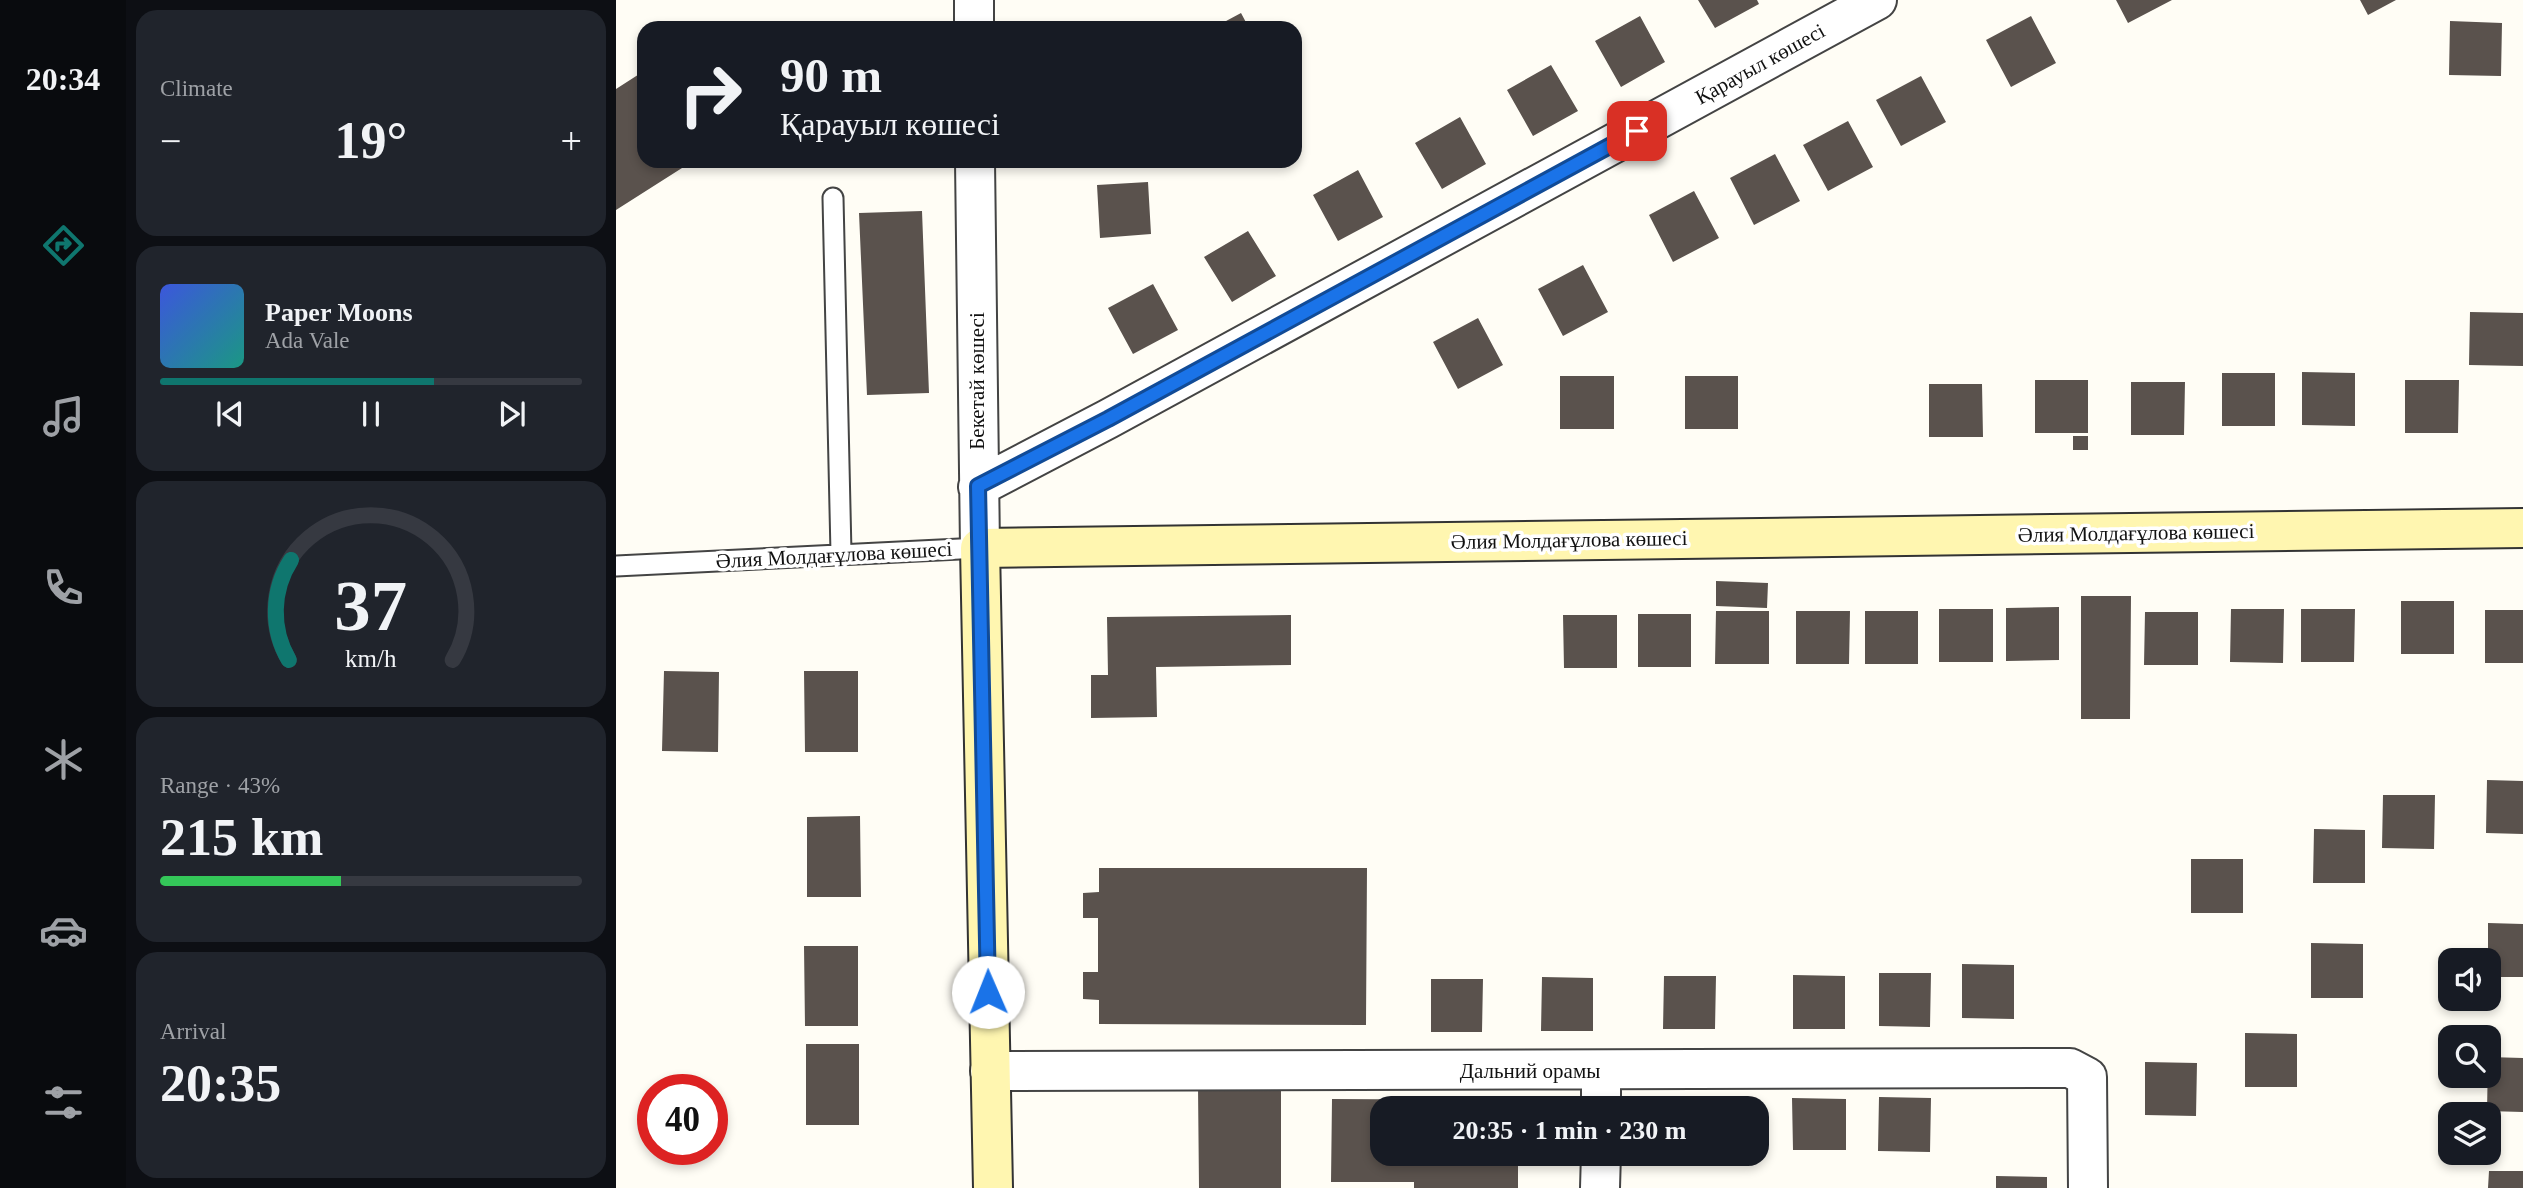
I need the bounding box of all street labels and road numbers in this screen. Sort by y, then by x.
street label: Қарауыл көшесі [1691,18,1829,109]
street label: Бекетай көшесі [965,312,989,450]
street label: Әлия Молдағұлова көшесі [2017,519,2255,547]
street label: Әлия Молдағұлова көшесі [1450,526,1688,554]
street label: Әлия Молдағұлова көшесі [715,537,953,573]
street label: Дальний орамы [1460,1059,1600,1083]

